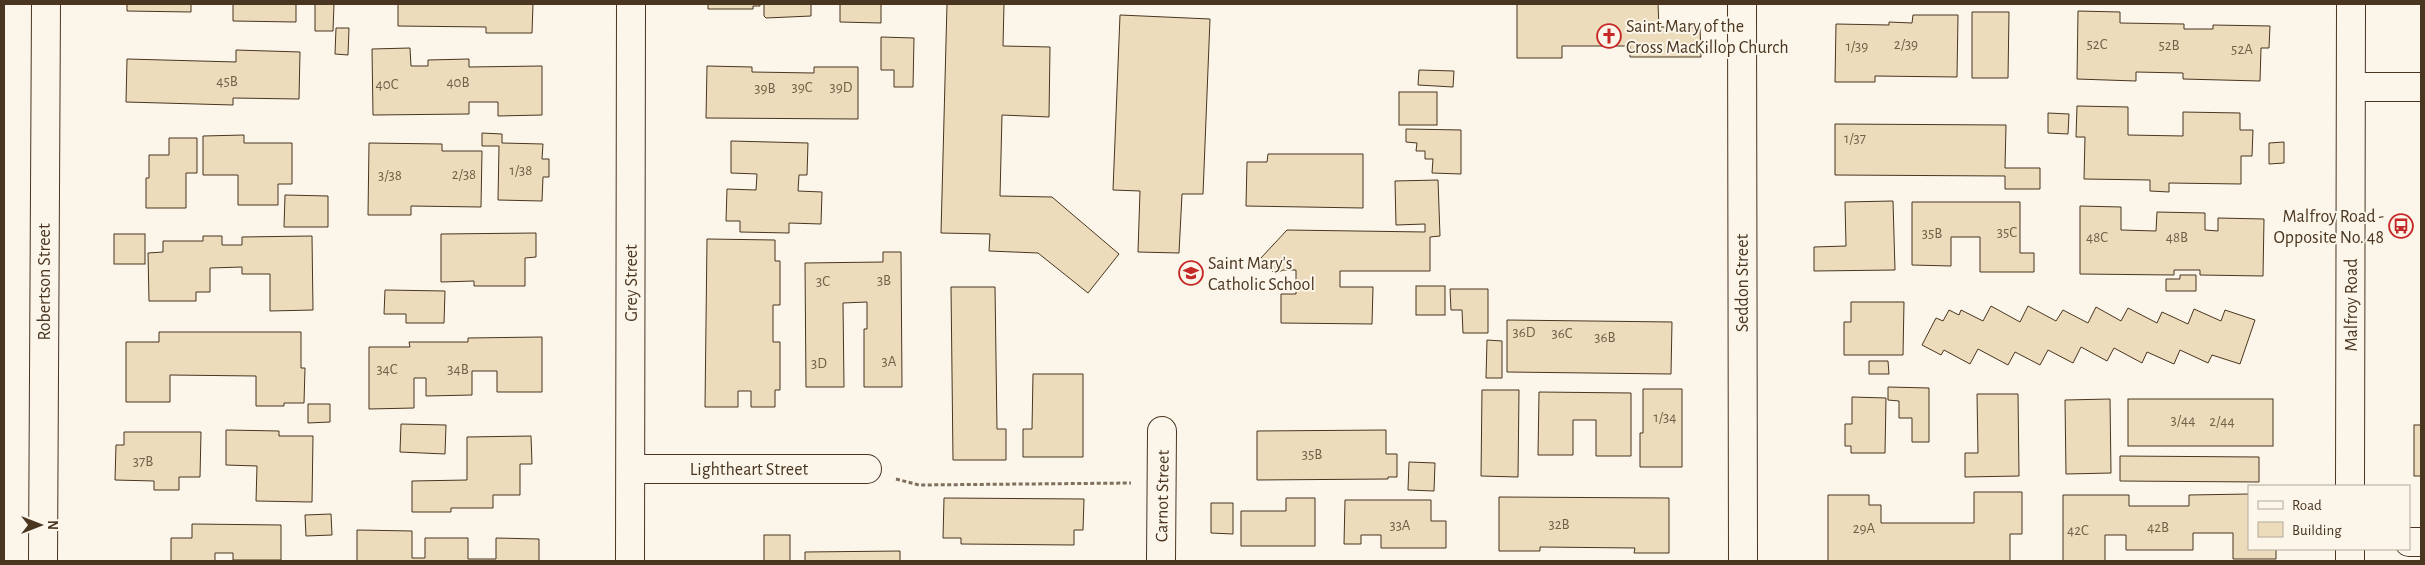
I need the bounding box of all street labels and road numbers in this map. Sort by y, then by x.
street label: Robertson Street [36,223,54,341]
street label: Seddon Street [1734,234,1752,332]
street label: Grey Street [623,244,641,322]
street label: Malfroy Road [2343,258,2361,352]
street label: Carnot Street [1153,449,1173,542]
street label: Lightheart Street [690,461,808,479]

